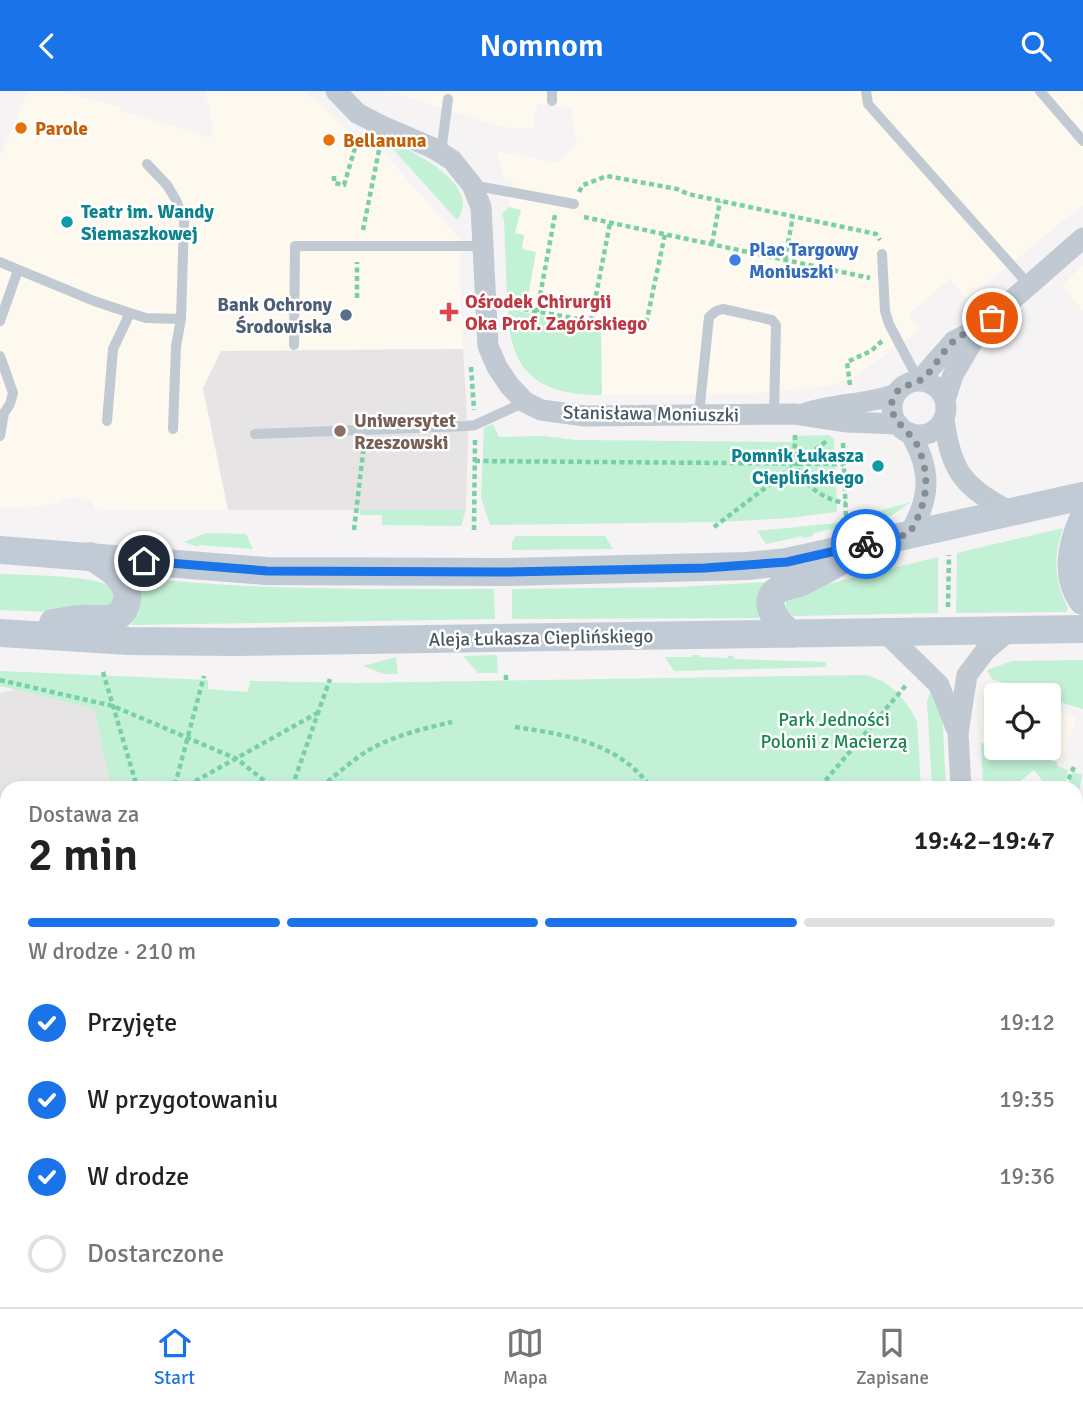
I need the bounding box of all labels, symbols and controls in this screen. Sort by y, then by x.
text: Nomnom [479,26,604,65]
icon: back [28,27,66,65]
icon: search [1017,27,1055,65]
place label: Parole [35,117,88,141]
marker: Parole [13,120,29,136]
place label: Bellanuna [343,129,427,153]
marker: Bellanuna [321,132,337,148]
place label: Teatr im. Wandy Siemaszkowej [81,200,215,246]
marker: Teatr im. Wandy Siemaszkowej [59,214,75,230]
place label: Plac Targowy Moniuszki [749,238,859,284]
marker: Plac Targowy Moniuszki [727,252,743,268]
pin [962,288,1022,348]
place label: Ośrodek Chirurgii Oka Prof. Zagórskiego [465,290,647,336]
place label: Bank Ochrony Środowiska [217,293,333,339]
icon: bag [973,299,1011,337]
marker: Ośrodek Chirurgii Oka Prof. Zagórskiego [439,302,459,322]
marker: Bank Ochrony Środowiska [338,307,354,323]
street label: Stanisława Moniuszki [563,400,739,428]
place label: Uniwersytet Rzeszowski [354,409,456,455]
marker: Uniwersytet Rzeszowski [332,423,348,439]
place label: Pomnik Łukasza Cieplińskiego [731,444,864,490]
marker: Pomnik Łukasza Cieplińskiego [870,458,886,474]
courier [831,509,901,579]
icon: bike [847,525,885,563]
pin [114,531,174,591]
icon: home [125,542,163,580]
street label: Aleja Łukasza Cieplińskiego [428,624,654,652]
map controls [984,683,1061,760]
button: locate [984,683,1061,760]
park label: Park Jedności Polonii z Macierzą [761,708,908,754]
text: Dostawa za [28,800,139,829]
text: 19:42–19:47 [914,825,1055,857]
text: 2 min [28,827,138,883]
text: W drodze · 210 m [28,937,196,966]
icon: check [28,1004,66,1042]
text: Przyjęte [87,1007,177,1039]
text: 19:12 [999,1008,1055,1037]
icon: check [28,1081,66,1119]
text: W przygotowaniu [87,1084,278,1116]
text: 19:35 [999,1085,1055,1114]
icon: check [28,1158,66,1196]
text: W drodze [87,1161,189,1193]
text: 19:36 [999,1162,1055,1191]
text: Dostarczone [87,1238,224,1270]
tab: Start [154,1324,195,1390]
tab: Mapa [503,1324,548,1390]
tab: Zapisane [856,1324,929,1390]

